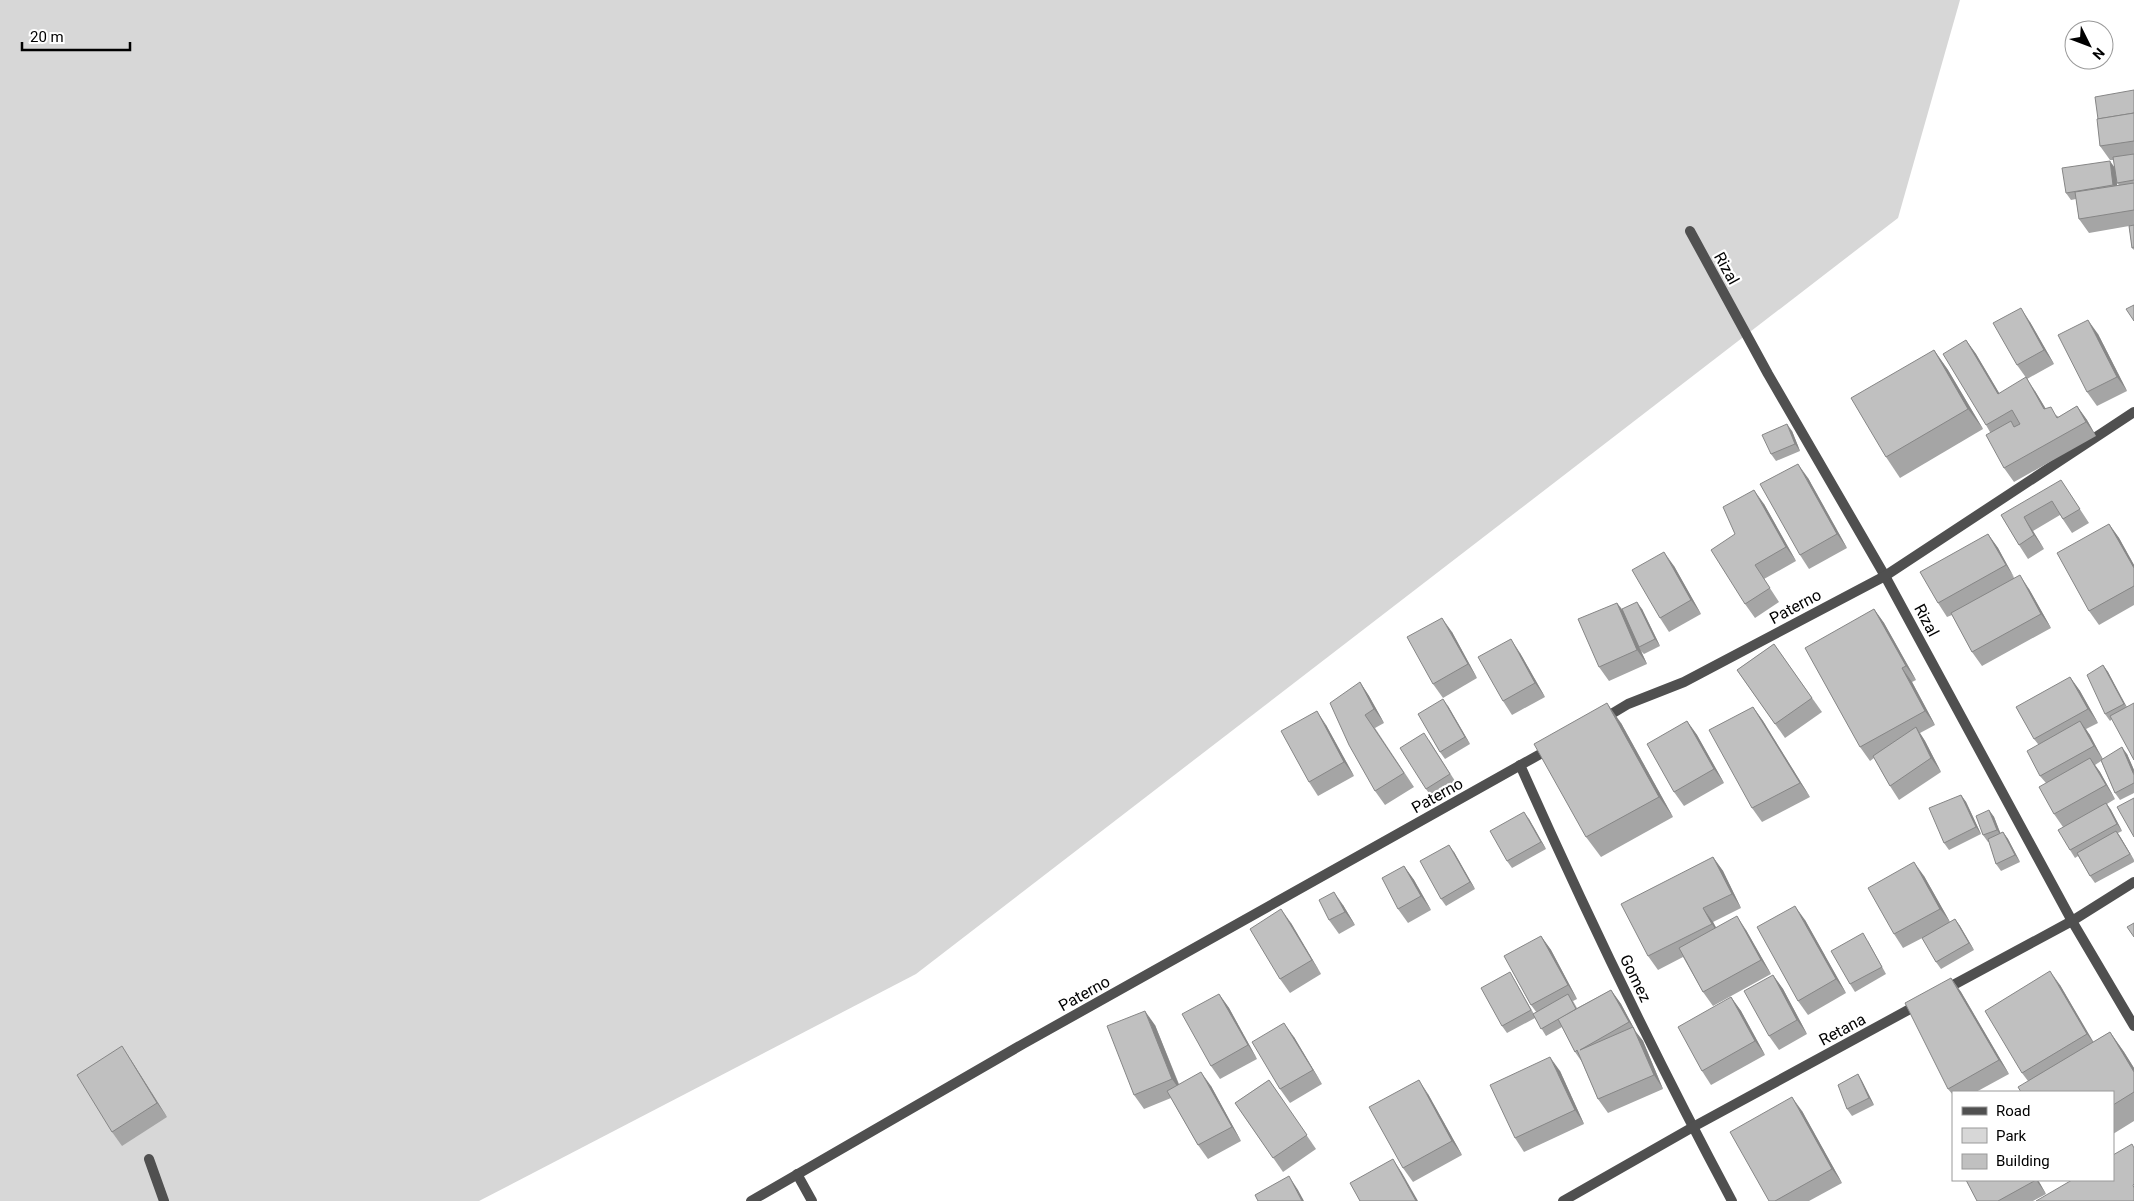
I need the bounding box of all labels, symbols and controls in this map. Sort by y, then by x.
scale bar [22,20,130,52]
north arrow [2064,20,2114,70]
text: 20 m [30,28,64,46]
text: N [2089,45,2108,63]
street label: Rizal [1710,249,1743,288]
street label: Paterno [1766,585,1824,628]
street label: Rizal [1910,601,1943,640]
street label: Paterno [1408,774,1466,817]
street label: Gomez [1616,951,1655,1005]
street label: Paterno [1055,972,1113,1015]
street label: Retana [1816,1009,1869,1050]
legend [1952,1091,2114,1181]
text: Road [1996,1102,2030,1120]
text: Park [1996,1127,2027,1145]
text: Building [1996,1152,2050,1170]

